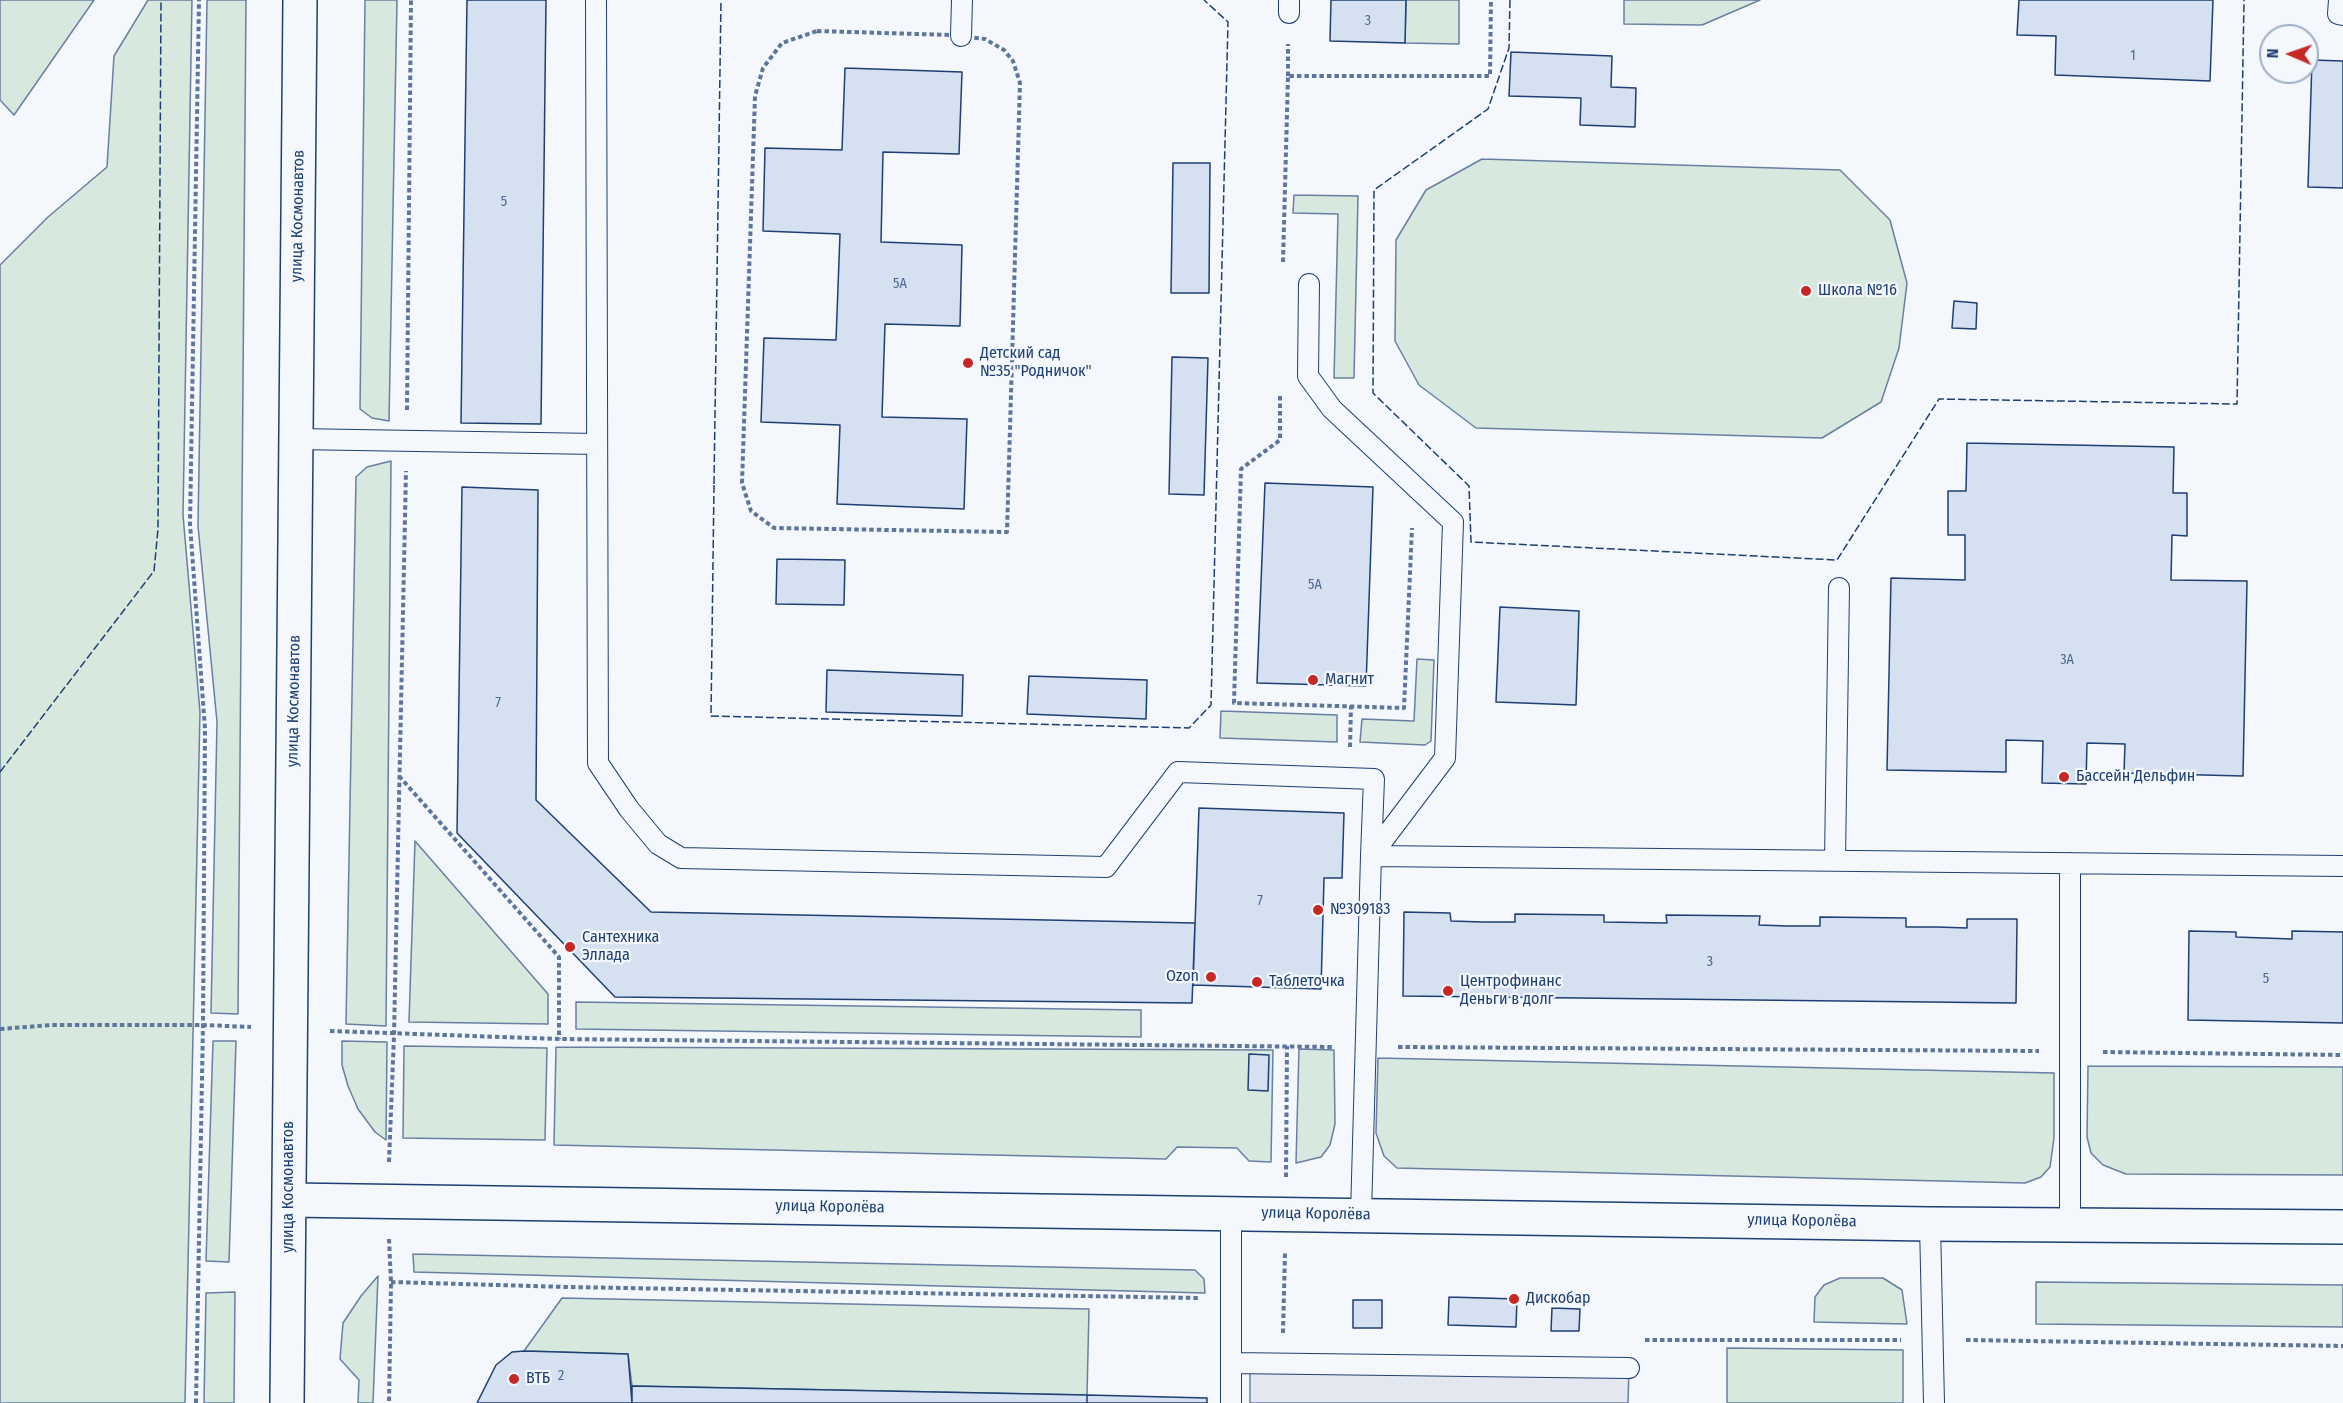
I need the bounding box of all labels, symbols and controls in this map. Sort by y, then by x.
house number: 3 [1365,13,1371,29]
north arrow [2259,24,2319,84]
house number: 1 [2130,48,2136,64]
text: N [2263,48,2282,59]
street label: улица Космонавтов [287,150,309,282]
house number: 5 [501,194,507,210]
house number: 5А [893,276,907,292]
place label: Школа №16 [1818,281,1897,301]
marker: Школа №16 [1799,284,1813,298]
place label: Детский сад №35 "Родничок" [980,344,1092,382]
marker: Детский сад №35 "Родничок" [961,356,975,370]
house number: 5А [1308,577,1322,593]
street label: улица Космонавтов [283,635,305,767]
house number: 3А [2060,652,2074,668]
place label: Магнит [1325,670,1374,690]
marker: Магнит [1306,673,1320,687]
house number: 7 [495,695,501,711]
place label: Бассейн Дельфин [2076,767,2195,787]
marker: Бассейн Дельфин [2057,770,2071,784]
house number: 7 [1257,893,1263,909]
place label: №309183 [1330,900,1390,920]
marker: №309183 [1311,903,1325,917]
place label: Сантехника Эллада [582,928,659,966]
marker: Сантехника Эллада [563,940,577,954]
house number: 3 [1707,954,1713,970]
place label: Ozon [1166,967,1199,987]
marker: Ozon [1204,970,1218,984]
house number: 5 [2263,971,2269,987]
place label: Таблеточка [1269,972,1345,992]
place label: Центрофинанс Деньги в долг [1460,972,1562,1010]
marker: Таблеточка [1250,975,1264,989]
marker: Центрофинанс Деньги в долг [1441,984,1455,998]
street label: улица Космонавтов [279,1121,299,1253]
street label: улица Королёва [775,1196,885,1218]
street label: улица Королёва [1261,1203,1371,1225]
street label: улица Королёва [1747,1210,1857,1232]
place label: Дискобар [1526,1289,1591,1309]
marker: Дискобар [1507,1292,1521,1306]
house number: 2 [558,1368,564,1384]
place label: ВТБ [526,1369,550,1389]
marker: ВТБ [507,1372,521,1386]

